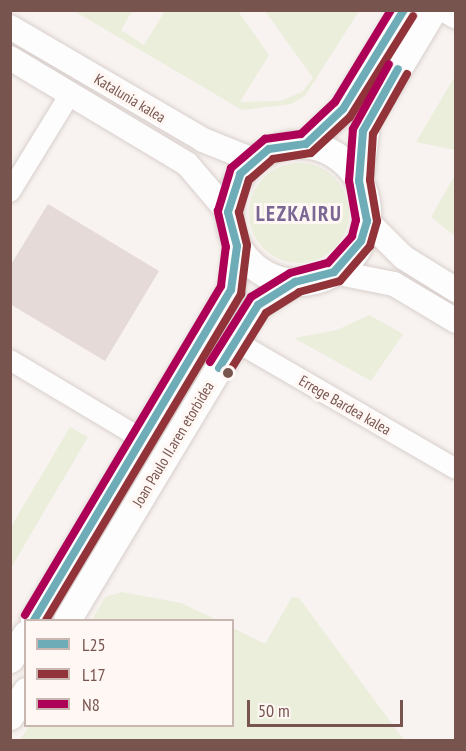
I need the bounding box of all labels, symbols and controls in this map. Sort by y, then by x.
street label: Katalunia kalea [91,70,169,126]
district label: LEZKAIRU [256,201,342,227]
unlabelled marker [222,367,234,379]
street label: Errege Bardea kalea [296,371,394,439]
street label: Joan Paulo II.aren etorbidea [128,378,218,510]
legend [24,619,234,727]
text: L25 [82,633,106,656]
text: L17 [82,663,106,686]
scale bar [250,688,406,726]
text: N8 [82,693,100,716]
text: 50 m [258,699,290,722]

